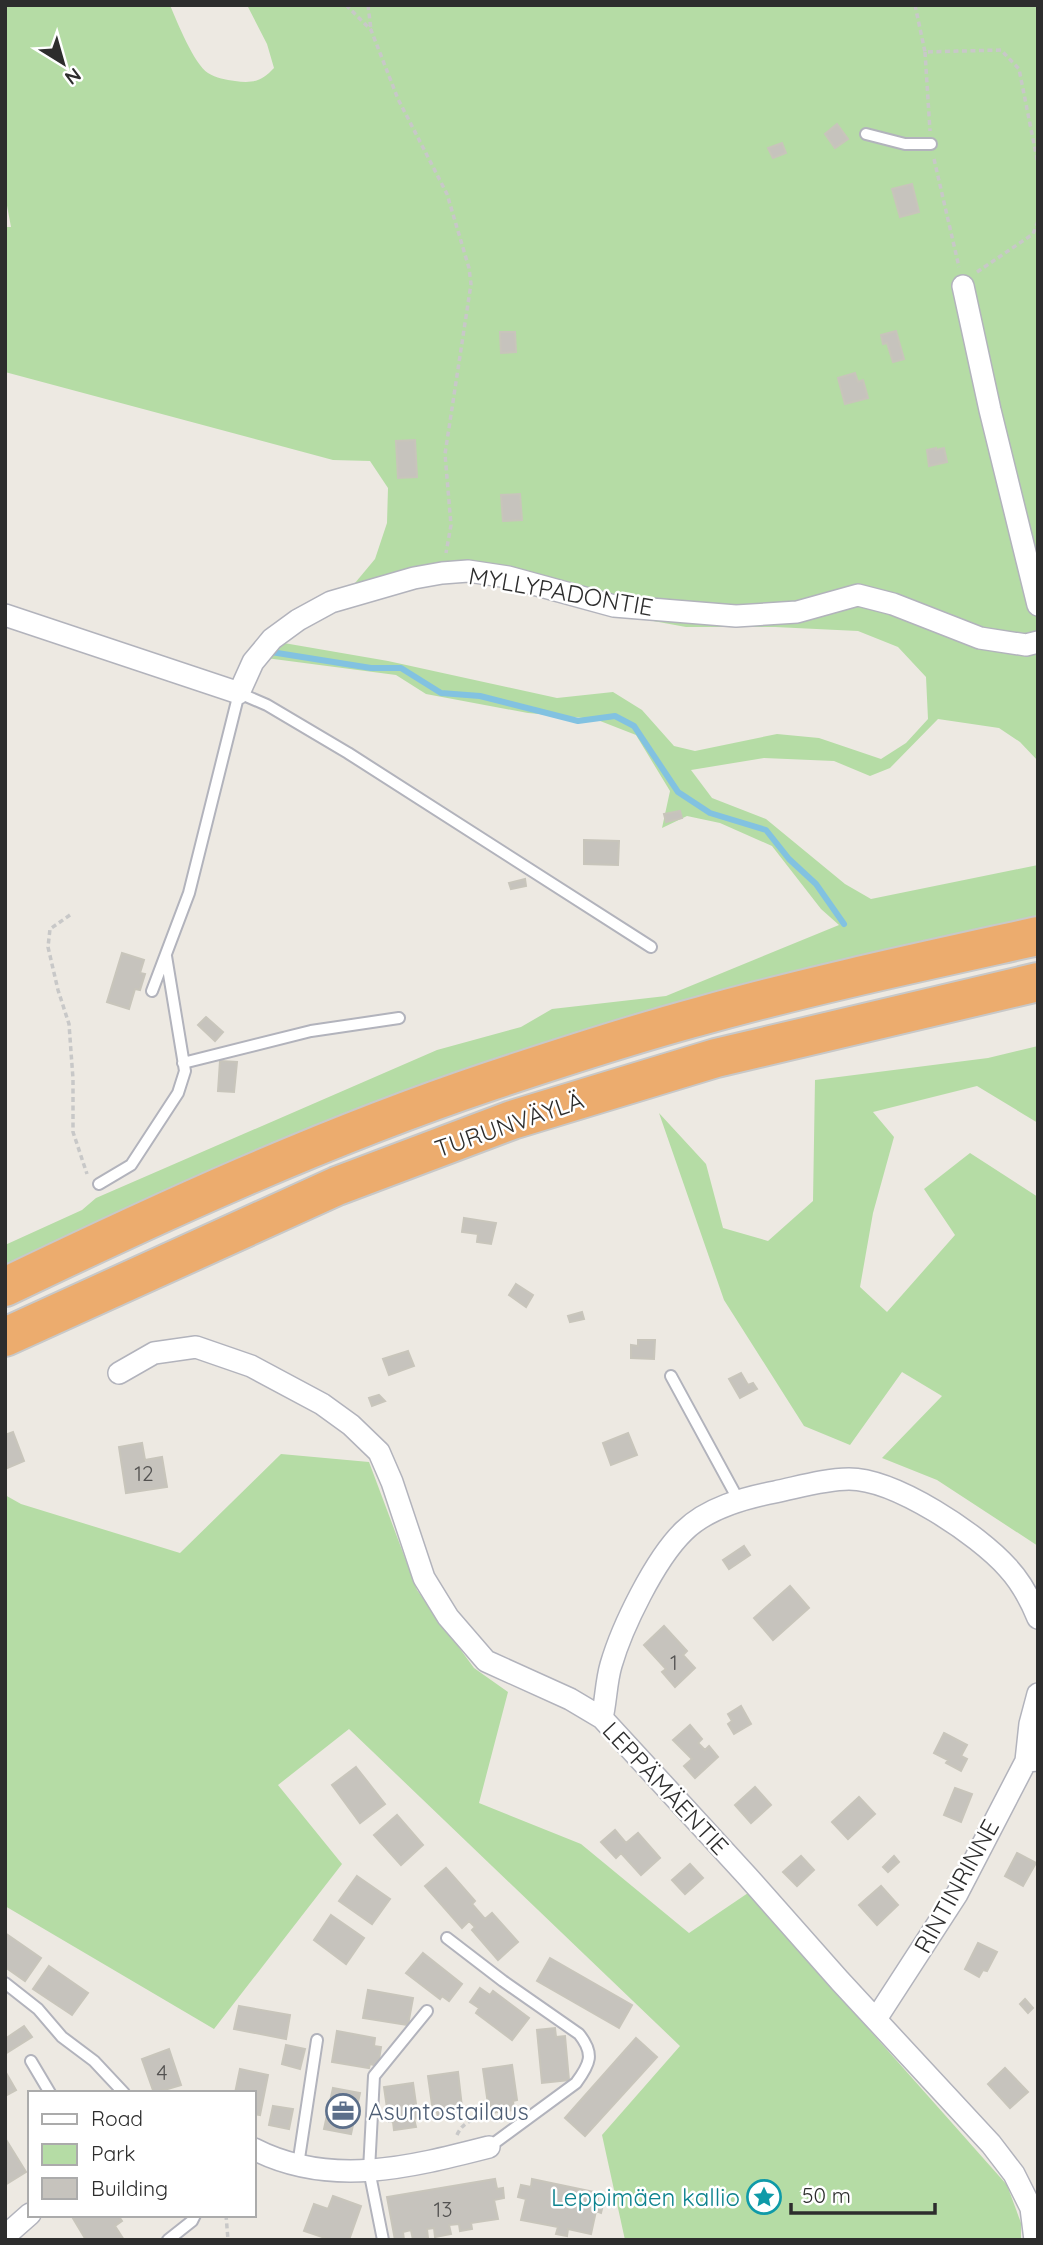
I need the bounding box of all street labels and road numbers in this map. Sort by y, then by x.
street label: MYLLYPADONTIE [466,560,656,622]
street label: TURUNVÄYLÄ [431,1085,587,1163]
street label: LEPPÄMÄENTIE [597,1715,735,1861]
street label: RINTINRINNE [907,1814,1005,1958]

